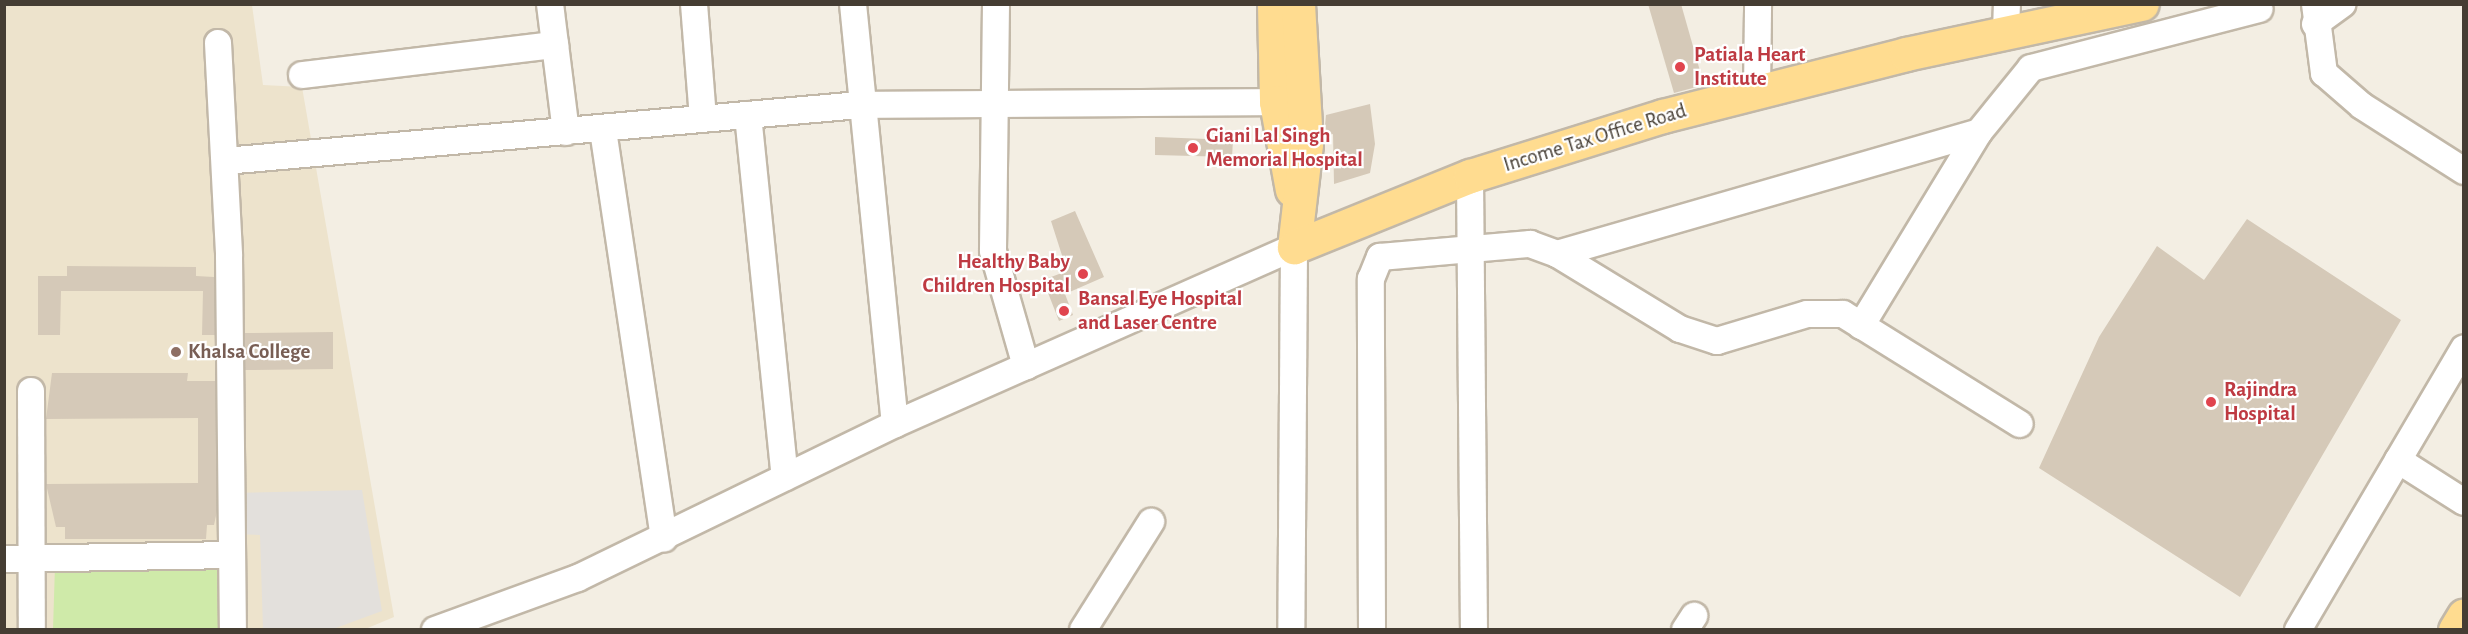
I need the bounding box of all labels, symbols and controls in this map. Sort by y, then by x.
place label: Patiala Heart Institute [1694,42,1805,92]
marker: Patiala Heart Institute [1671,58,1689,76]
street label: Income Tax Office Road [1501,98,1689,178]
place label: Giani Lal Singh Memorial Hospital [1206,123,1363,173]
marker: Giani Lal Singh Memorial Hospital [1184,139,1202,157]
place label: Healthy Baby Children Hospital [923,249,1070,299]
marker: Healthy Baby Children Hospital [1074,265,1092,283]
place label: Bansal Eye Hospital and Laser Centre [1078,286,1242,336]
marker: Bansal Eye Hospital and Laser Centre [1055,302,1073,320]
place label: Khalsa College [188,339,310,365]
marker: Khalsa College [169,345,183,359]
place label: Rajindra Hospital [2224,377,2297,427]
marker: Rajindra Hospital [2202,393,2220,411]

